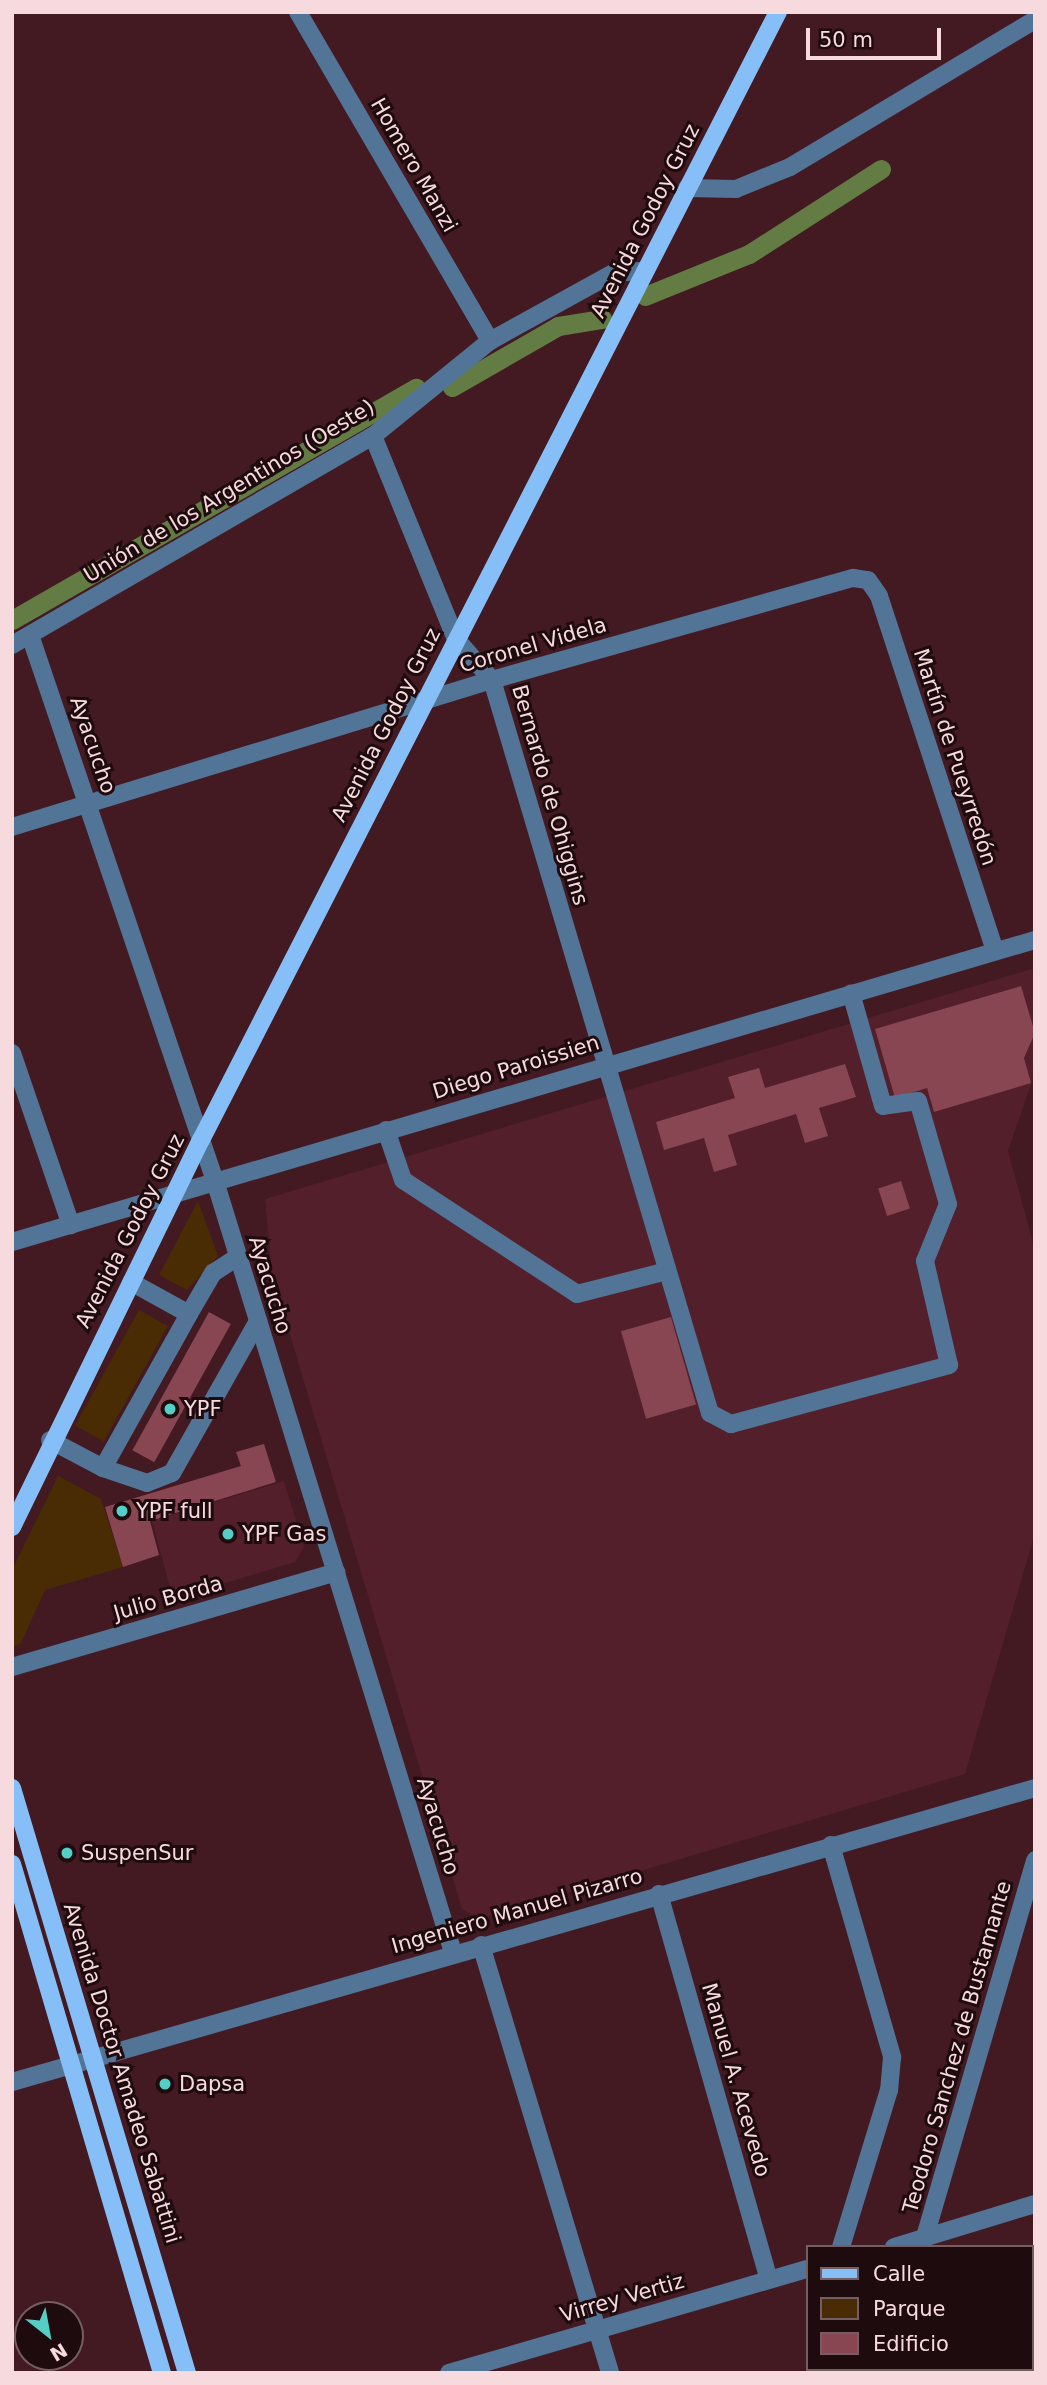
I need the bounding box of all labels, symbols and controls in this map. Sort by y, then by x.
scale bar [809,14,944,58]
text: 50 m [819,28,873,52]
street label: Homero Manzi [365,93,463,237]
street label: Avenida Godoy Gruz [585,120,705,322]
street label: Unión de los Argentinos (Oeste) [79,394,379,588]
street label: Coronel Videla [456,612,610,678]
street label: Avenida Godoy Gruz [326,624,446,826]
street label: Martín de Pueyrredón [908,645,1002,869]
street label: Bernardo de Ohiggins [506,682,594,908]
street label: Ayacucho [65,693,121,797]
street label: Diego Paroissien [430,1030,602,1104]
street label: Avenida Godoy Gruz [70,1130,190,1332]
street label: Ayacucho [243,1233,297,1337]
place label: YPF [184,1396,222,1422]
marker: YPF [162,1401,178,1417]
place label: YPF full [136,1498,213,1524]
marker: YPF full [114,1503,130,1519]
place label: YPF Gas [242,1521,326,1547]
marker: YPF Gas [220,1526,236,1542]
street label: Julio Borda [110,1570,226,1626]
street label: Ayacucho [411,1774,465,1878]
place label: SuspenSur [81,1840,193,1866]
marker: SuspenSur [59,1845,75,1861]
street label: Ingeniero Manuel Pizarro [389,1863,645,1959]
street label: Teodoro Sanchez de Bustamante [897,1878,1017,2216]
street label: Avenida Doctor Amadeo Sabattini [58,1900,186,2246]
street label: Manuel A. Acevedo [696,1980,776,2180]
place label: Dapsa [179,2071,245,2097]
marker: Dapsa [157,2076,173,2092]
legend [806,2245,1033,2371]
text: Calle [873,2262,925,2286]
street label: Virrey Vertiz [557,2268,687,2328]
text: Parque [873,2297,945,2321]
north arrow [14,2301,84,2371]
text: Edificio [873,2332,949,2356]
text: N [46,2339,71,2366]

